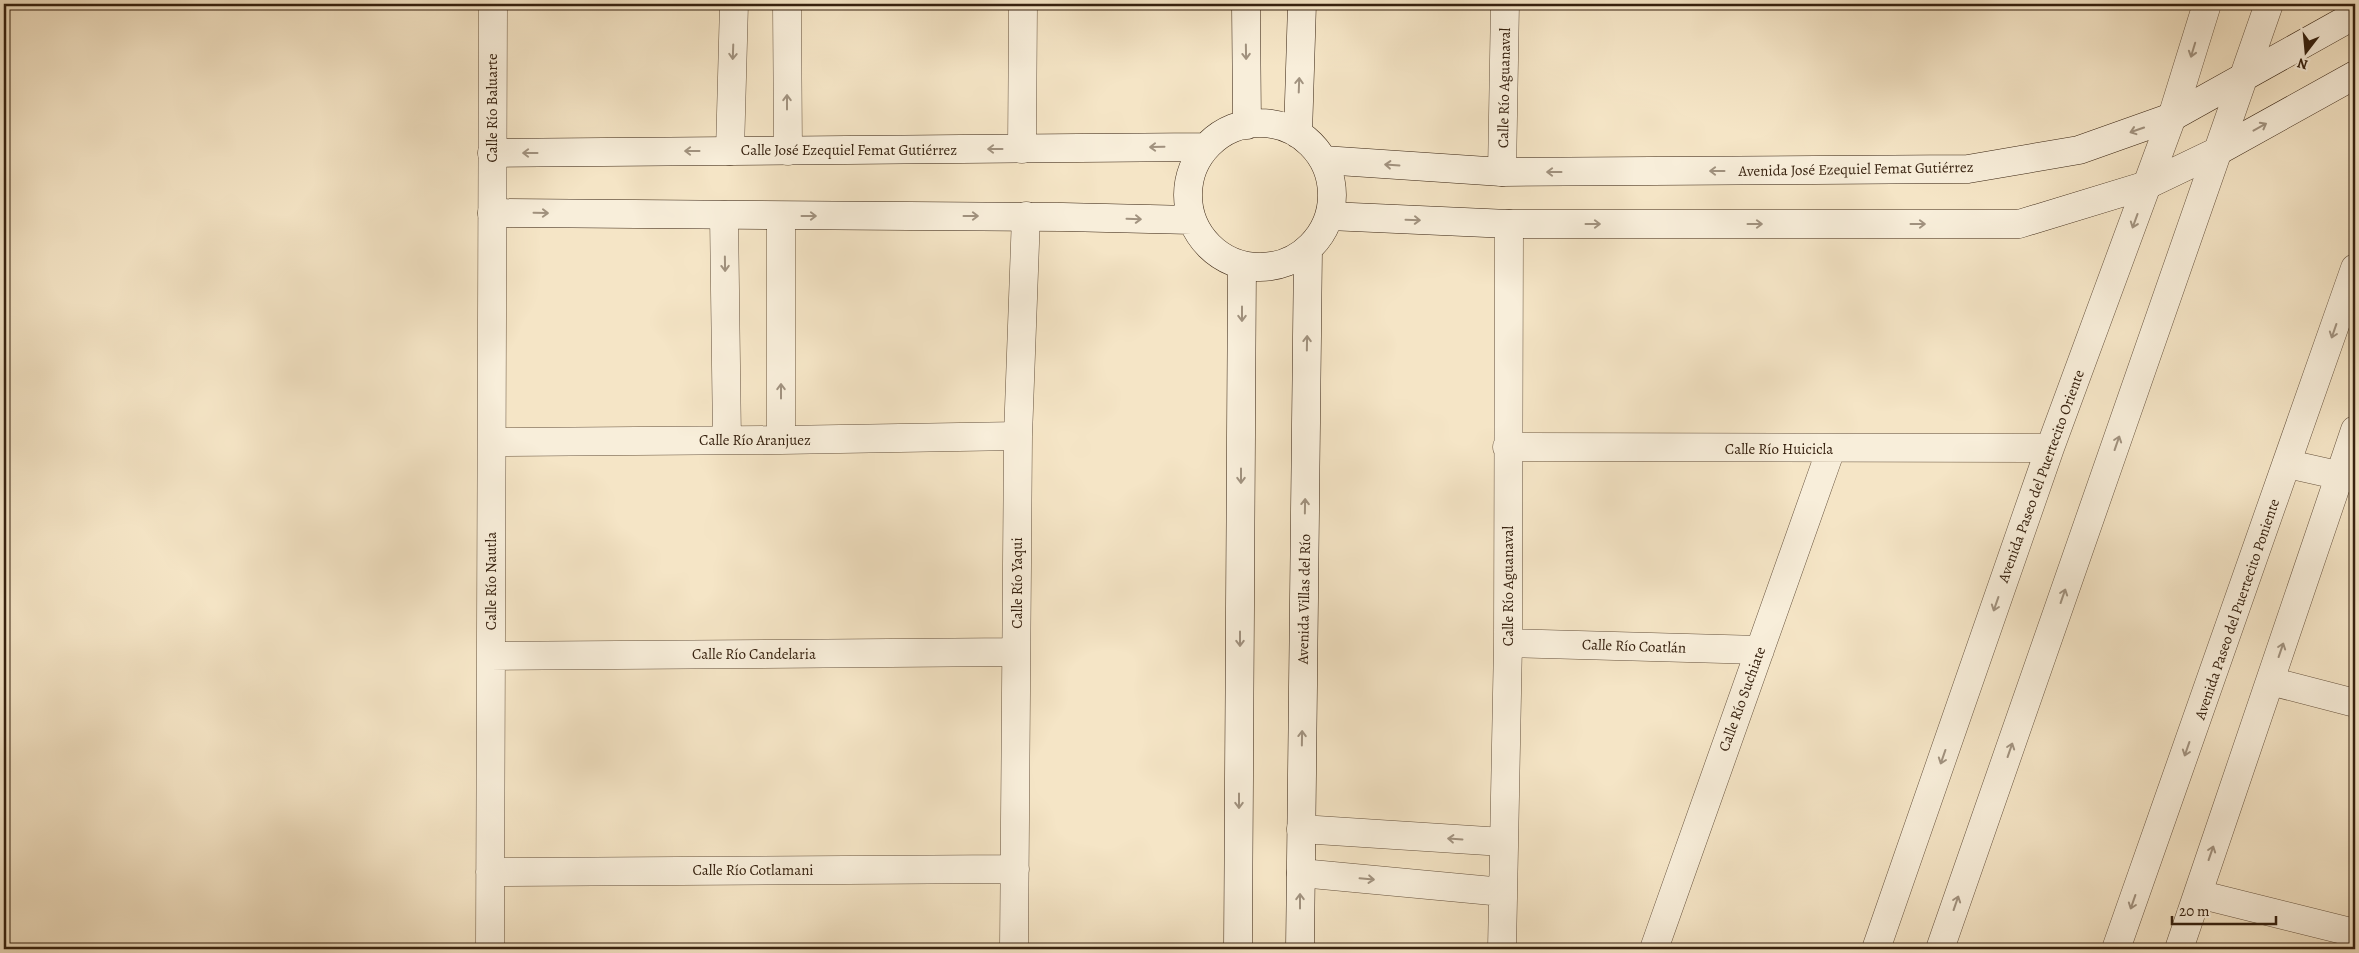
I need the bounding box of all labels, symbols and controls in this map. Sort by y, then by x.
street label: Calle Río Aguanaval [1493,27,1515,148]
north arrow [2282,28,2332,78]
one-way arrow [2187,42,2197,58]
one-way arrow [728,44,738,60]
one-way arrow [1241,44,1251,60]
street label: Calle Río Baluarte [482,53,502,163]
text: N [2295,53,2310,75]
one-way arrow [1295,77,1304,93]
one-way arrow [782,94,792,110]
one-way arrow [2253,122,2268,132]
one-way arrow [2129,125,2145,135]
street label: Calle José Ezequiel Femat Gutiérrez [741,140,957,160]
one-way arrow [1150,143,1166,152]
one-way arrow [987,144,1004,154]
one-way arrow [685,146,701,156]
one-way arrow [522,148,538,158]
street label: Avenida José Ezequiel Femat Gutiérrez [1737,157,1974,181]
one-way arrow [1384,160,1400,169]
one-way arrow [1709,166,1726,176]
one-way arrow [1547,167,1563,177]
one-way arrow [532,208,549,218]
one-way arrow [800,211,816,221]
one-way arrow [962,211,979,221]
one-way arrow [2129,213,2138,228]
one-way arrow [1125,214,1141,223]
one-way arrow [1404,215,1420,224]
one-way arrow [1584,219,1600,229]
one-way arrow [1746,219,1763,229]
one-way arrow [1909,219,1925,229]
one-way arrow [720,256,729,272]
one-way arrow [1237,306,1247,322]
one-way arrow [2329,323,2338,338]
one-way arrow [1302,335,1312,352]
street label: Avenida Paseo del Puertecito Oriente [1993,367,2089,586]
one-way arrow [776,384,786,400]
street label: Calle Río Aranjuez [699,430,811,450]
one-way arrow [2112,435,2122,451]
street label: Calle Río Huicicla [1725,439,1833,459]
one-way arrow [1236,468,1246,484]
street label: Avenida Paseo del Puertecito Poniente [2189,496,2284,723]
one-way arrow [1300,498,1310,514]
street label: Calle Río Aguanaval [1498,525,1518,646]
street label: Calle Río Nautla [481,532,501,630]
street label: Avenida Villas del Río [1293,534,1315,665]
street label: Calle Río Yaqui [1007,537,1027,629]
one-way arrow [2059,589,2068,604]
one-way arrow [1991,596,2000,611]
one-way arrow [1235,630,1245,647]
street label: Calle Río Coatlán [1581,634,1687,658]
one-way arrow [2276,642,2286,658]
street label: Calle Río Suchiate [1714,643,1770,754]
street label: Calle Río Candelaria [692,644,816,664]
one-way arrow [1297,730,1307,746]
one-way arrow [2182,740,2191,756]
one-way arrow [2006,742,2015,758]
one-way arrow [1937,749,1947,765]
one-way arrow [1234,793,1244,809]
one-way arrow [1447,834,1463,843]
one-way arrow [2207,846,2217,862]
street label: Calle Río Cotlamani [692,860,814,880]
one-way arrow [1358,875,1374,884]
one-way arrow [1296,893,1305,909]
one-way arrow [2128,893,2137,909]
scale bar [2172,893,2275,925]
one-way arrow [1952,895,1962,911]
text: 20 m [2179,901,2210,921]

